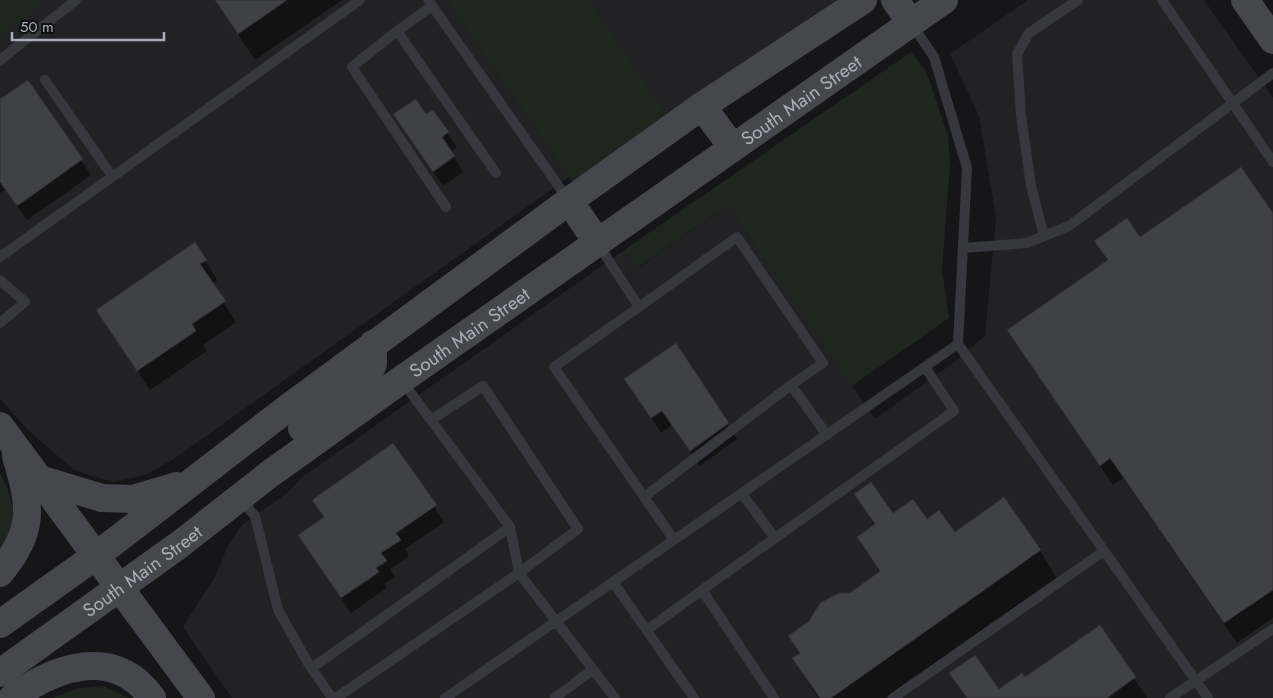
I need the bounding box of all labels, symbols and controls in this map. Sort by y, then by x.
scale bar [12,10,165,42]
text: 50 m [20,16,54,38]
street label: South Main Street [736,49,867,152]
street label: South Main Street [404,281,536,384]
street label: South Main Street [77,519,208,624]

